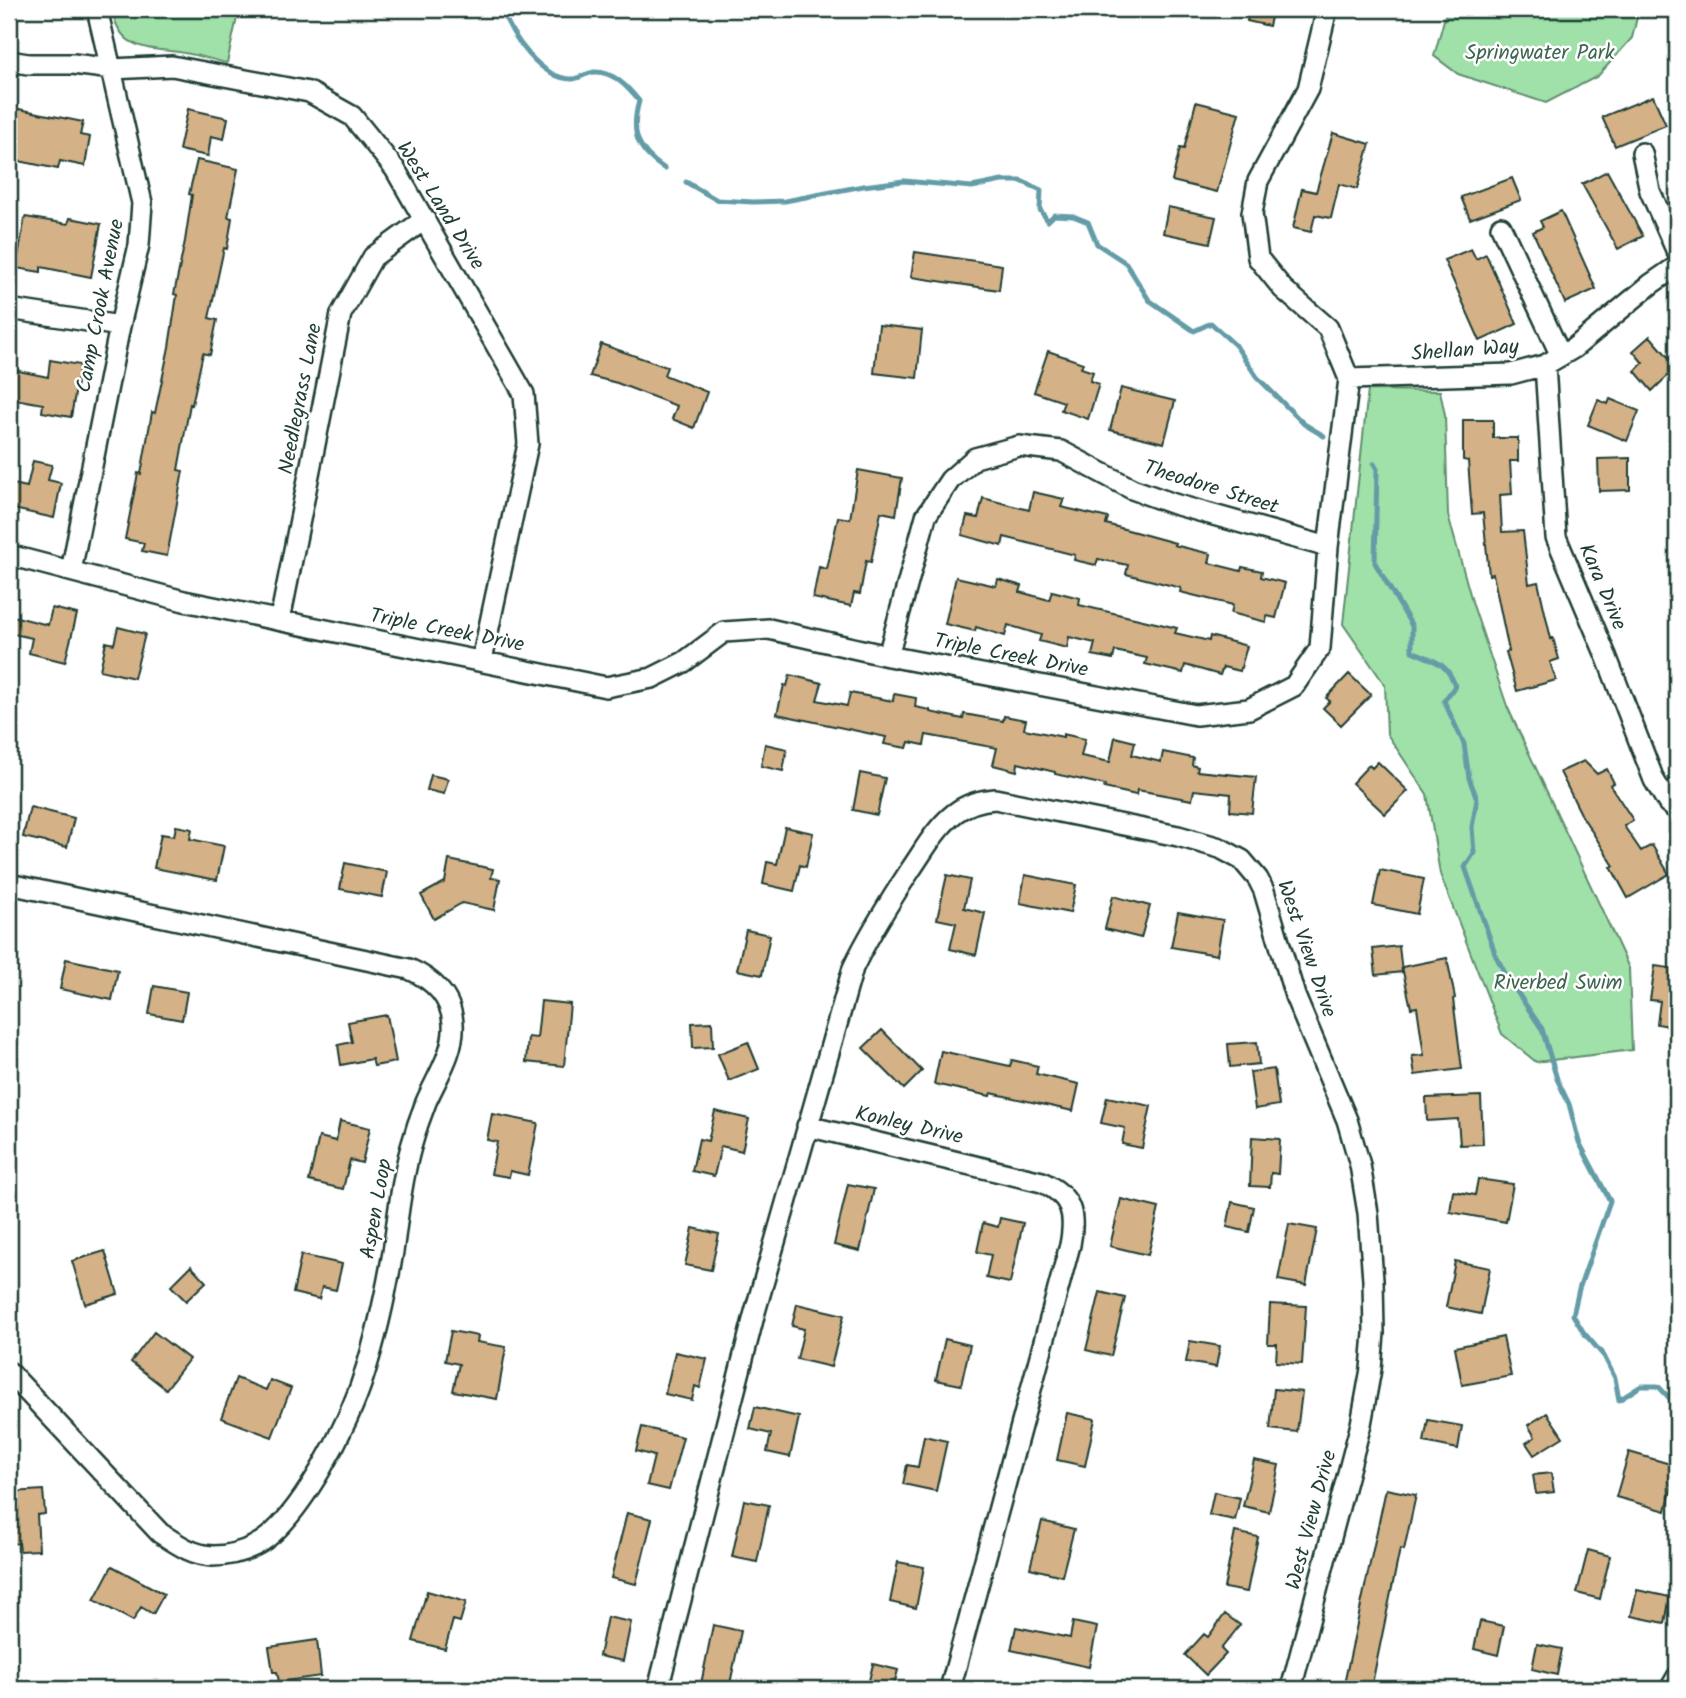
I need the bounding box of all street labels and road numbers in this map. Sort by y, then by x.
street label: West Land Drive [387,135,493,277]
street label: Camp Crook Avenue [68,216,134,396]
street label: Needlegrass Lane [270,320,332,477]
street label: Shellan Way [1410,331,1520,371]
street label: Theodore Street [1139,452,1283,524]
street label: Kara Drive [1569,539,1635,636]
street label: Triple Creek Drive [367,600,528,662]
street label: Triple Creek Drive [931,625,1092,687]
street label: West View Drive [1267,876,1345,1023]
street label: Konley Drive [852,1098,967,1155]
street label: Aspen Loop [352,1156,402,1262]
street label: West View Drive [1278,1446,1347,1594]

